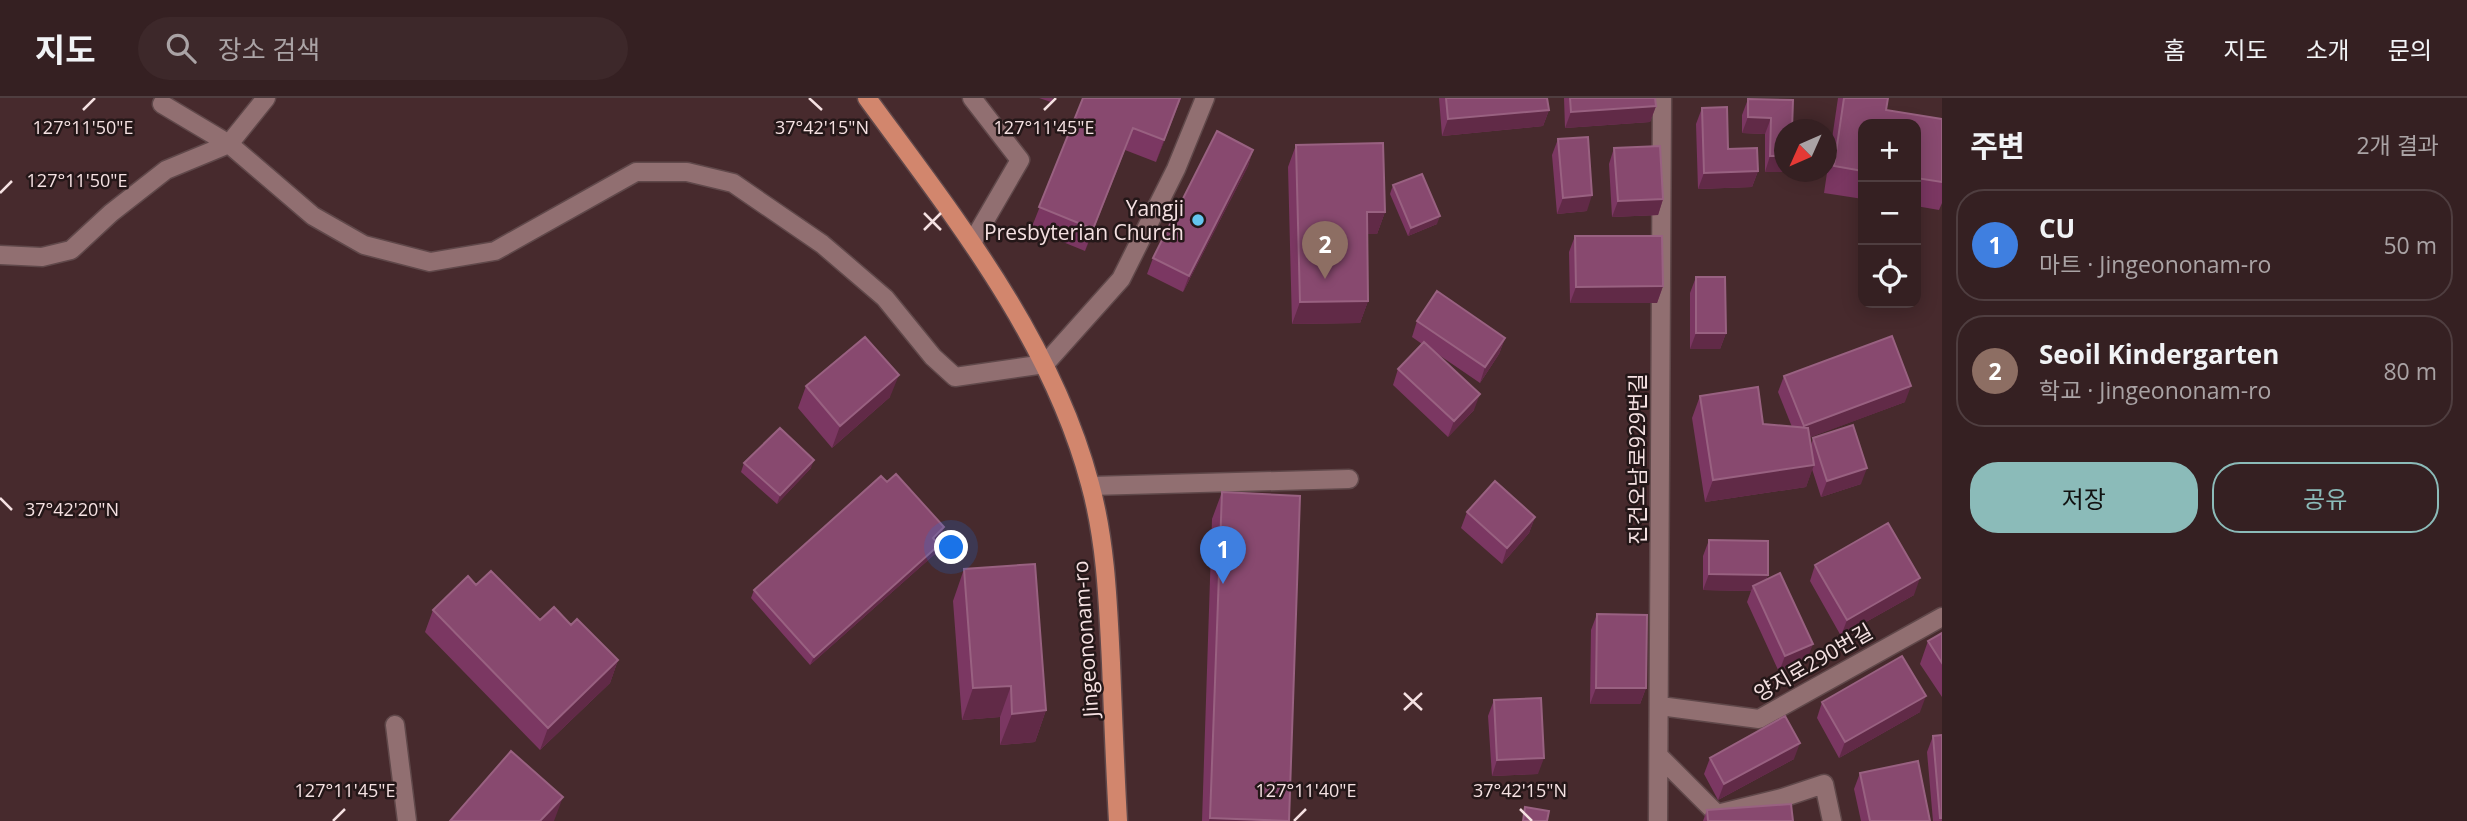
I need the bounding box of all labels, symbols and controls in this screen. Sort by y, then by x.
search box [138,17,628,80]
text: 지도 [35,27,96,72]
icon: search [162,29,200,67]
text: 장소 검색 [218,31,320,67]
text: 홈 [2163,33,2185,66]
text: 지도 [2223,33,2268,66]
text: 소개 [2306,33,2350,66]
text: 문의 [2388,33,2432,66]
text: 127°11'50"E [33,115,133,139]
text: 37°42'15"N [775,115,869,139]
text: 127°11'45"E [994,115,1094,139]
north arrow [1774,119,1837,182]
map controls [1858,119,1921,308]
button: + [1858,119,1921,182]
text: 주변 [1970,125,2025,166]
text: 2개 결과 [2356,129,2439,161]
text: 127°11'50"E [27,168,127,192]
button: − [1858,182,1921,245]
place label: Yangji Presbyterian Church [984,194,1184,246]
text: CU [2039,210,2075,246]
marker: Yangji Presbyterian Church [1190,212,1206,228]
pin: 2 [1302,221,1348,279]
text: 1 [1988,229,2002,261]
text: 50 m [2383,229,2437,261]
button: locate [1858,245,1921,308]
text: 마트 · Jingeononam-ro [2039,248,2271,280]
text: Seoil Kindergarten [2039,336,2279,372]
text: 2 [1988,355,2002,387]
text: 80 m [2383,355,2437,387]
street label: 진건오남로929번길 [1623,373,1651,545]
text: 학교 · Jingeononam-ro [2039,374,2271,406]
button: 저장 [1970,462,2198,533]
button: 공유 [2212,462,2439,533]
text: 37°42'20"N [25,497,119,521]
pin: 1 [1200,526,1246,584]
your location [934,530,968,564]
street label: Jingeononam-ro [1066,560,1105,720]
street label: 양지로290번길 [1749,617,1877,707]
text: 127°11'45"E [295,778,395,802]
text: 127°11'40"E [1256,778,1356,802]
text: 37°42'15"N [1473,778,1567,802]

